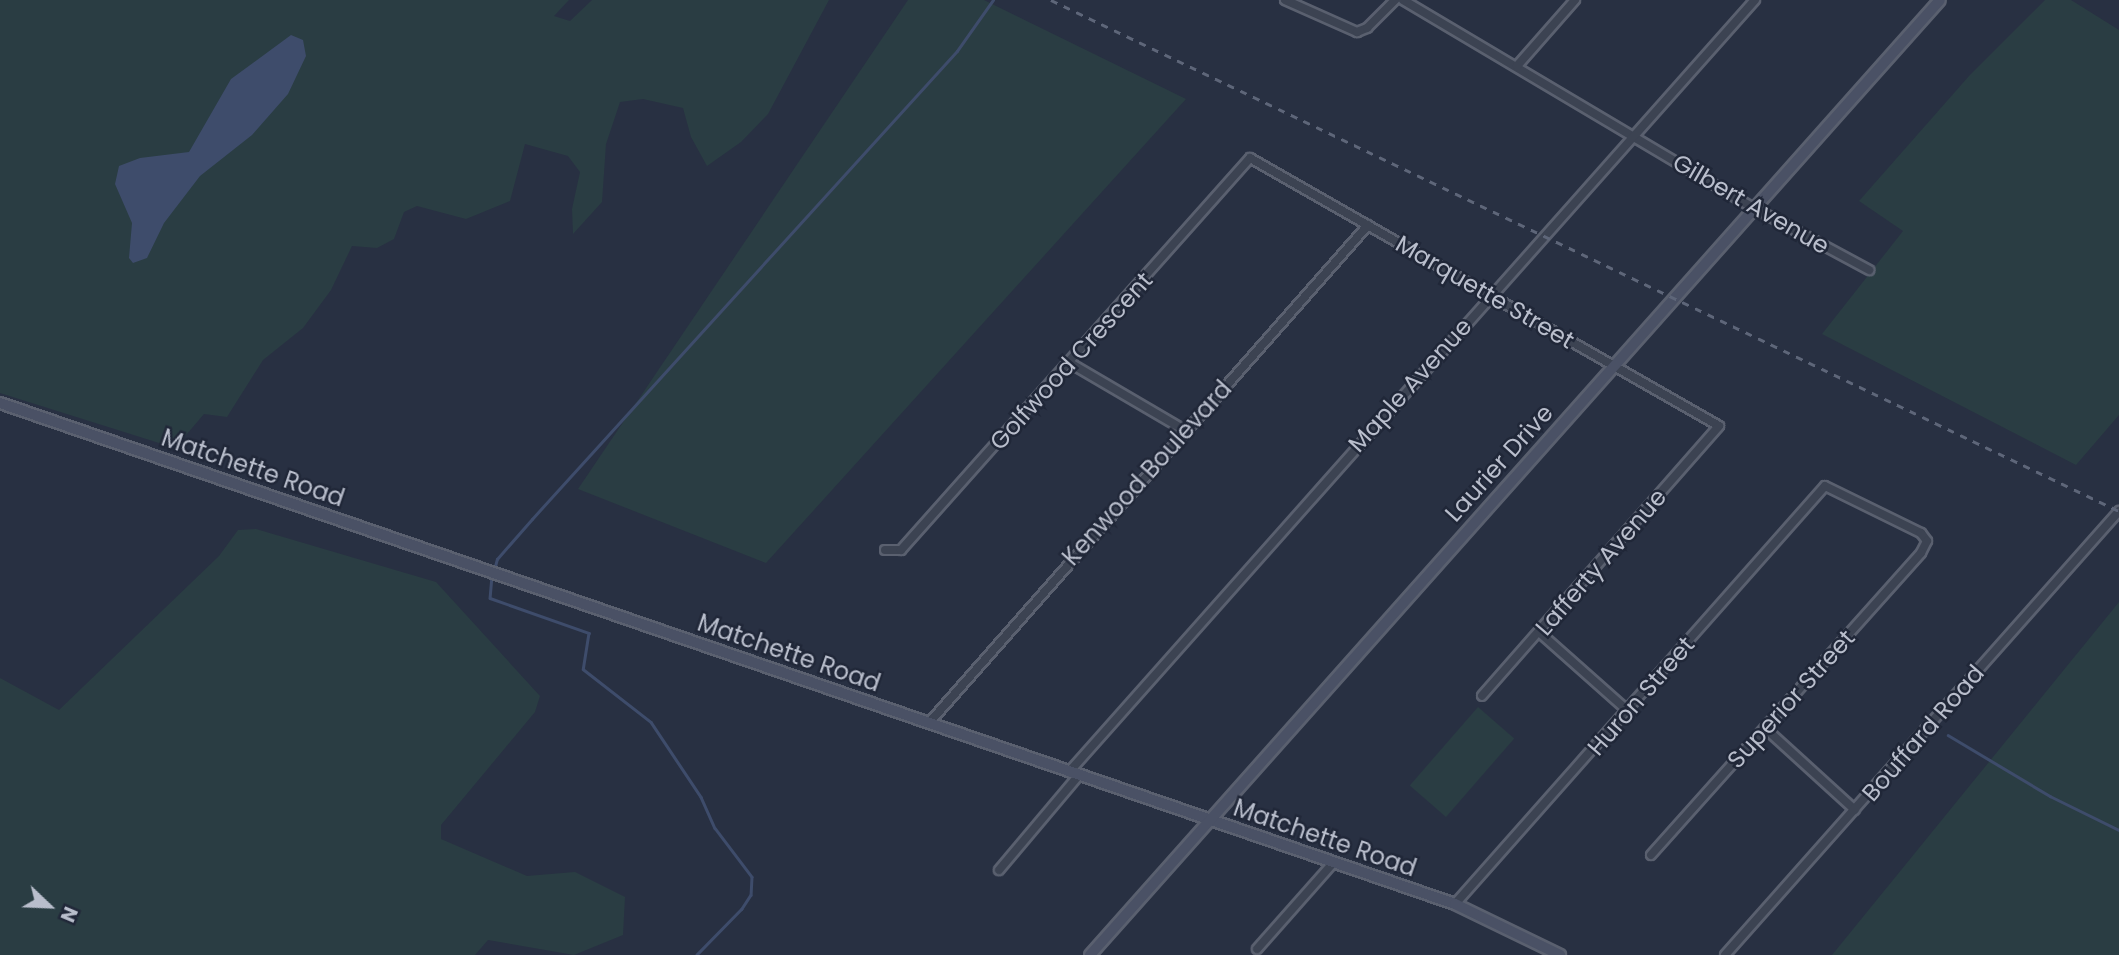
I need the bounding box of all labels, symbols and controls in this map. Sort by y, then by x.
street label: Gilbert Avenue [1668,148,1834,260]
street label: Marquette Street [1391,229,1579,355]
street label: Golfwood Crescent [984,266,1158,456]
street label: Maple Avenue [1342,312,1478,458]
street label: Kenwood Boulevard [1056,375,1238,571]
street label: Laurier Drive [1439,399,1559,527]
street label: Matchette Road [158,423,348,513]
street label: Lafferty Avenue [1529,483,1673,641]
street label: Matchette Road [694,608,884,698]
street label: Superior Street [1721,624,1861,774]
street label: Huron Street [1581,631,1701,761]
street label: Bouffard Road [1856,659,1990,807]
street label: Matchette Road [1230,793,1420,883]
north arrow [14,871,84,941]
text: N [54,903,84,926]

